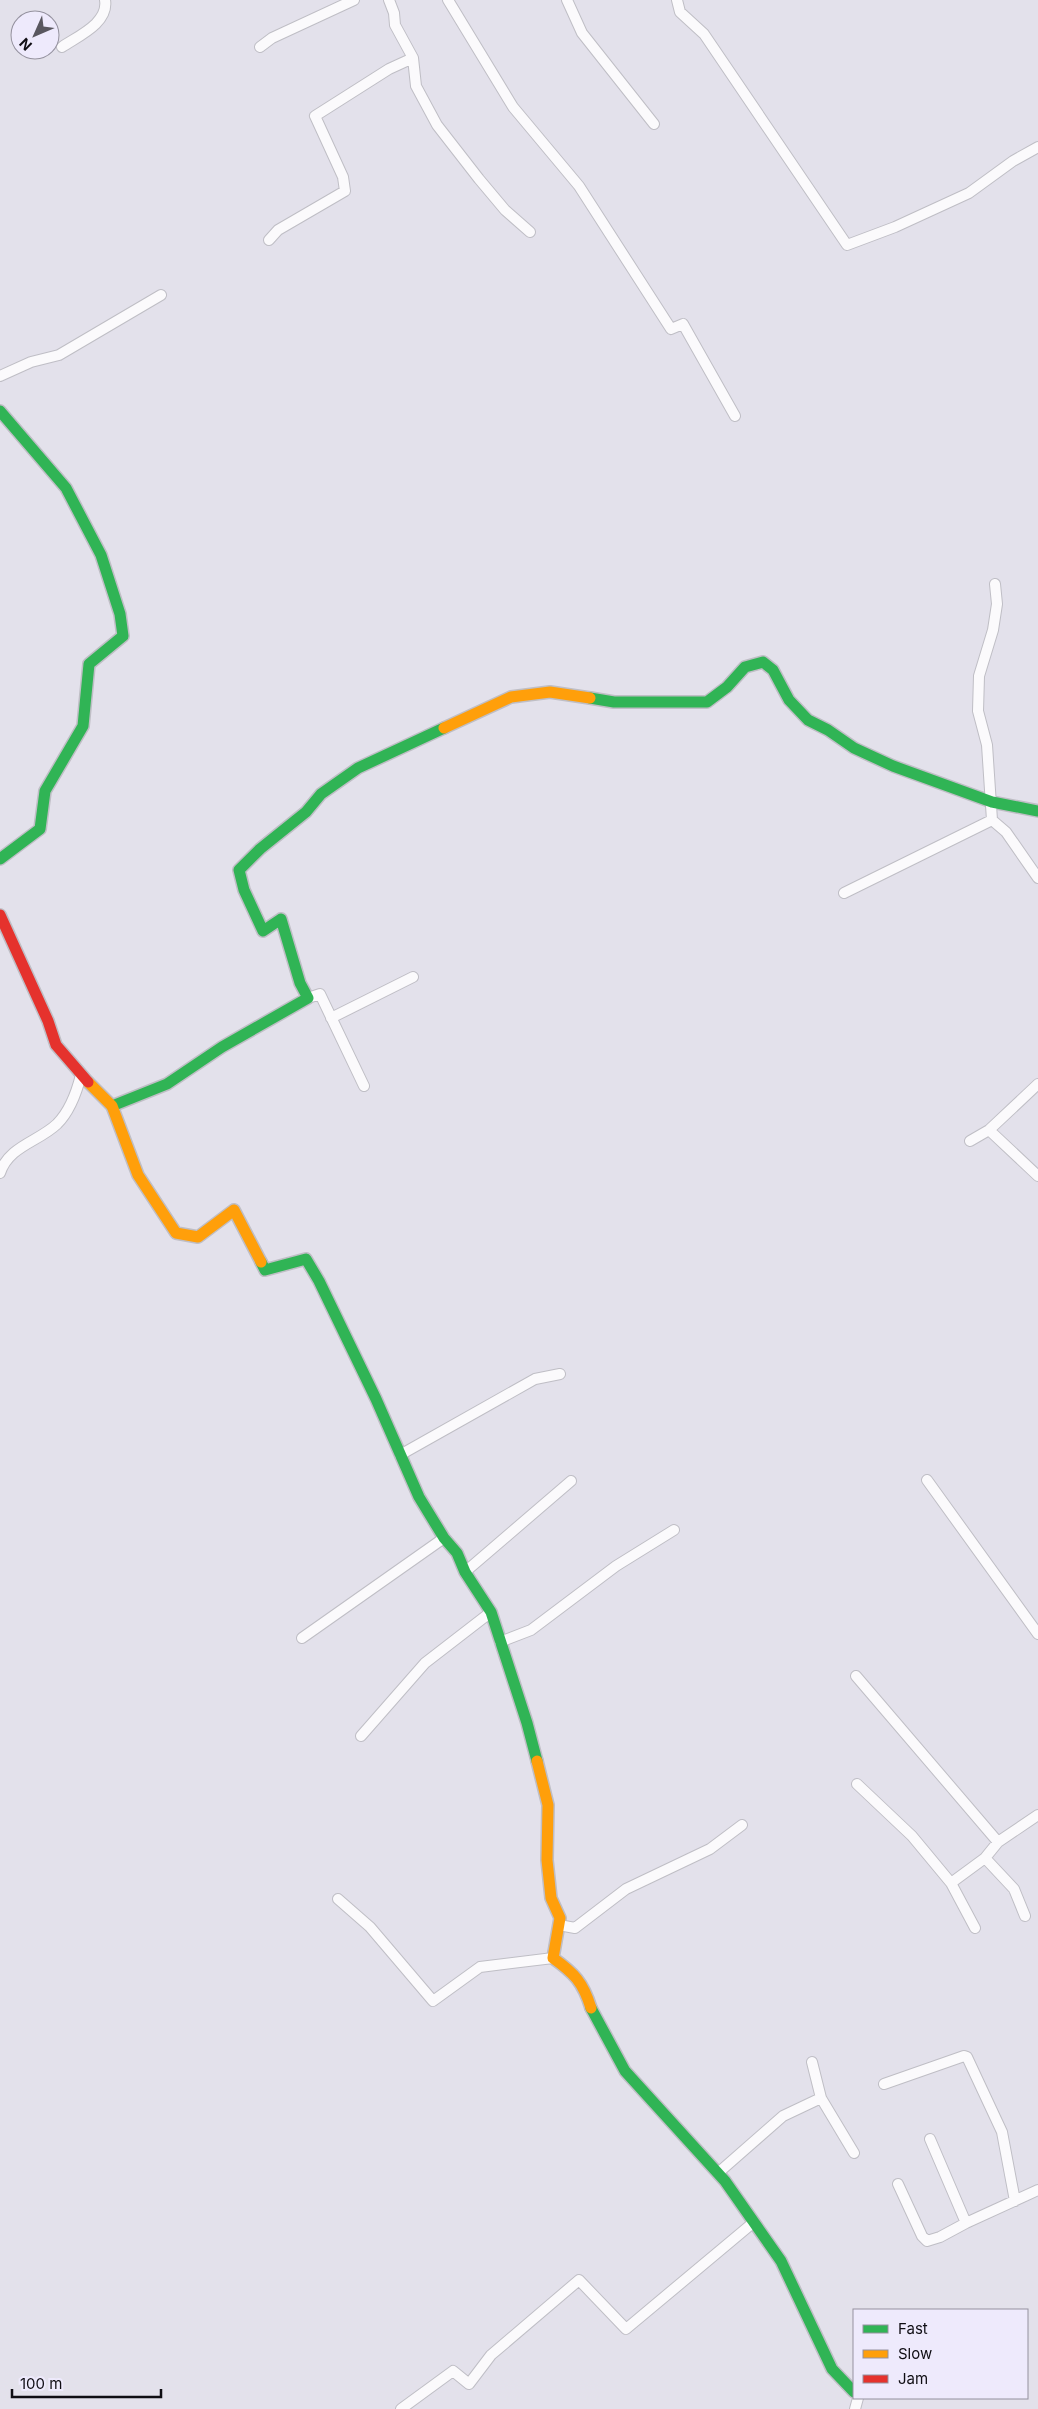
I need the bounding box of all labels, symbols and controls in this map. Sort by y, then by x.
north arrow [10,10,60,60]
text: N [16,35,35,54]
legend [853,2309,1028,2399]
text: Fast [898,2319,928,2338]
text: Slow [898,2344,932,2363]
scale bar [12,2366,161,2398]
text: Jam [898,2369,928,2388]
text: 100 m [20,2374,62,2393]

